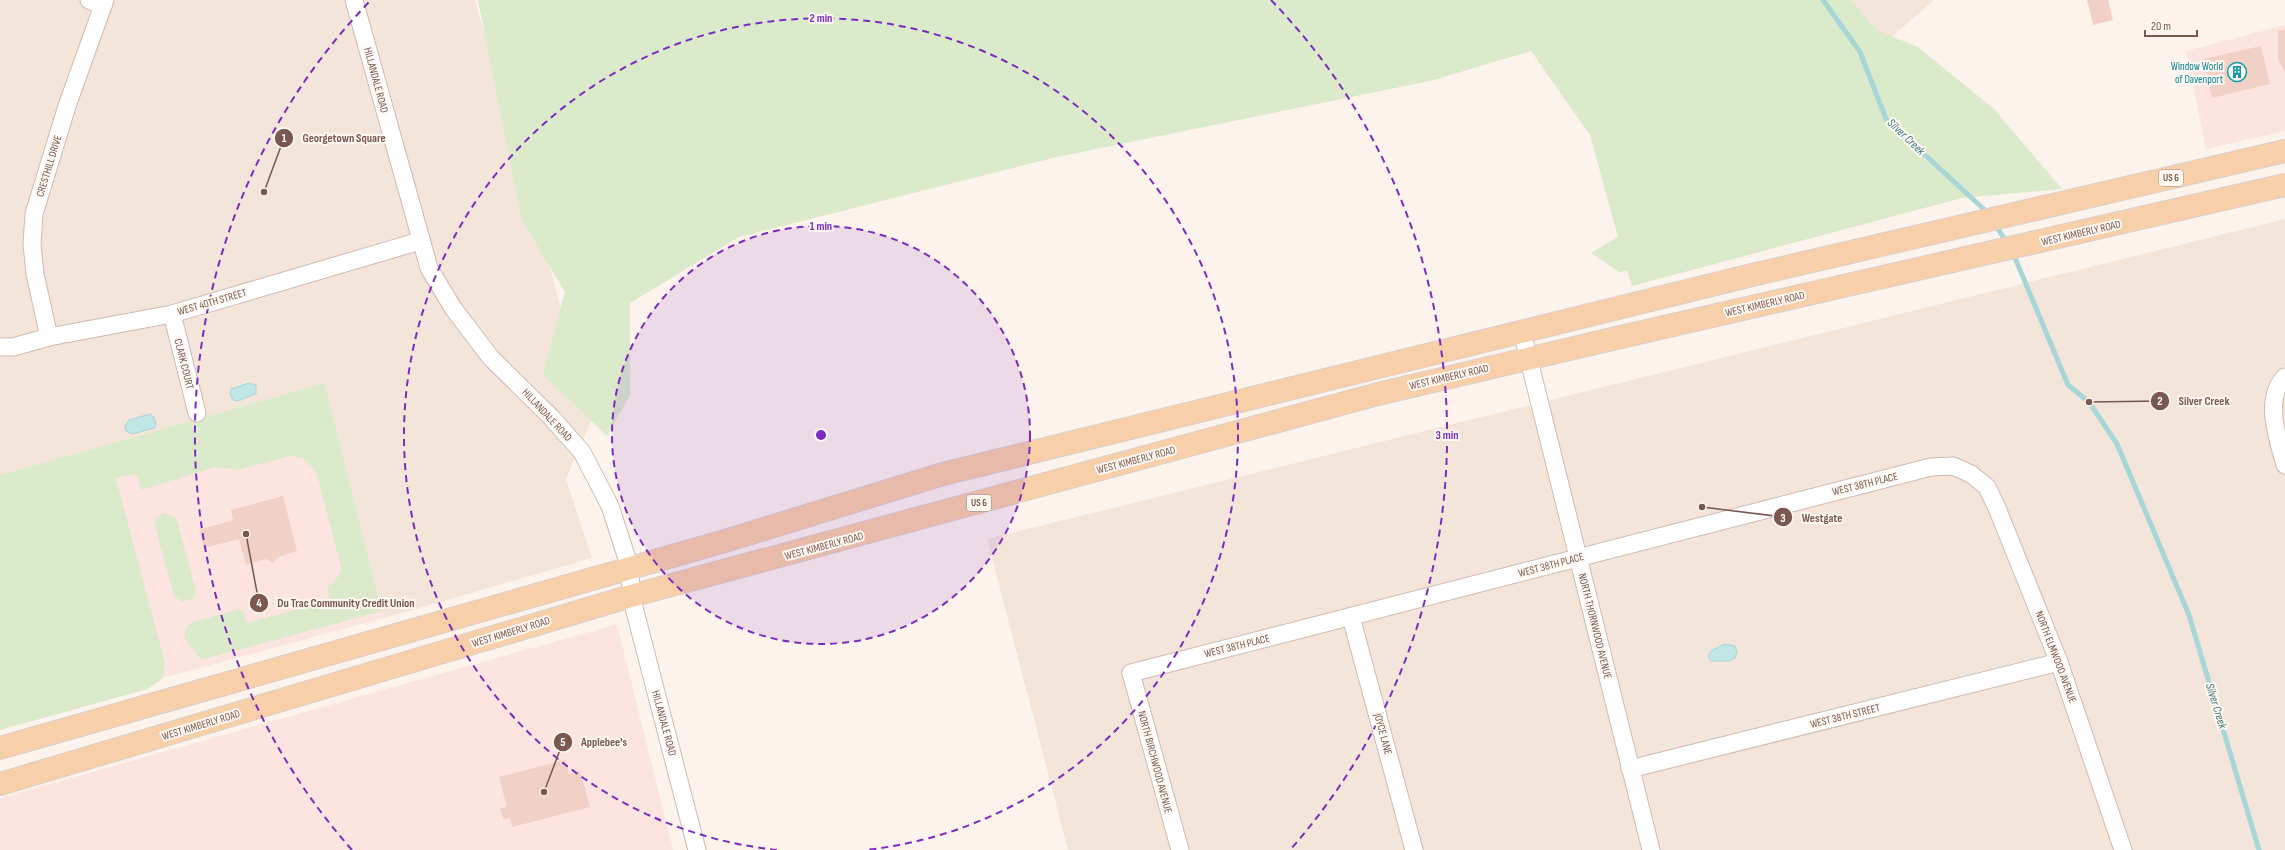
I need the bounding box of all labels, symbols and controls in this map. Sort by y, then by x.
text: 2 min [810,11,832,26]
scale bar [2145,12,2197,38]
text: 20 m [2151,19,2171,34]
street label: HILLANDALE ROAD [361,46,391,114]
place label: Window World of Davenport [2171,60,2224,86]
building icon: Window World of Davenport [2226,61,2248,83]
water label: Silver Creek [1884,115,1928,159]
callout: Georgetown Square [274,126,394,150]
text: 1 [282,131,287,146]
text: Georgetown Square [302,131,386,146]
street label: CRESTHILL DRIVE [33,134,65,198]
road number: US 6 [2159,170,2183,186]
street label: WEST KIMBERLY ROAD [2040,218,2122,248]
text: 1 min [810,219,832,234]
street label: WEST 40TH STREET [176,286,249,318]
street label: WEST KIMBERLY ROAD [1724,289,1806,319]
street label: CLARK COURT [171,337,197,391]
street label: WEST KIMBERLY ROAD [1408,362,1490,392]
street label: HILLANDALE ROAD [519,386,575,444]
callout: Silver Creek [2150,389,2237,413]
text: 2 [2157,394,2163,409]
text: Silver Creek [2179,394,2229,409]
centre of rings [814,428,828,442]
text: 3 min [1436,428,1458,443]
street label: WEST KIMBERLY ROAD [1095,443,1177,477]
street label: WEST 38TH PLACE [1831,470,1899,498]
road number: US 6 [967,495,991,511]
callout: Westgate [1773,505,1850,529]
text: 3 [1780,511,1786,526]
text: Westgate [1802,511,1842,526]
street label: WEST KIMBERLY ROAD [783,529,865,563]
street label: WEST 38TH PLACE [1517,550,1585,580]
street label: NORTH THORNWOOD AVENUE [1576,572,1614,680]
callout: Du Trac Community Credit Union [249,591,423,615]
text: 4 [256,596,262,611]
text: Du Trac Community Credit Union [277,596,415,611]
street label: NORTH ELMWOOD AVENUE [2032,609,2080,705]
street label: WEST KIMBERLY ROAD [470,614,552,650]
street label: WEST 38TH PLACE [1203,632,1271,660]
water label: Silver Creek [2202,682,2230,731]
street label: HILLANDALE ROAD [649,689,679,757]
street label: WEST 38TH STREET [1809,701,1882,731]
street label: WEST KIMBERLY ROAD [160,707,242,743]
street label: NORTH BIRCHWOOD AVENUE [1135,709,1175,815]
street label: JOYCE LANE [1371,711,1395,756]
callout: Applebee's [553,730,635,754]
text: 5 [560,735,566,750]
text: Applebee's [580,735,627,750]

